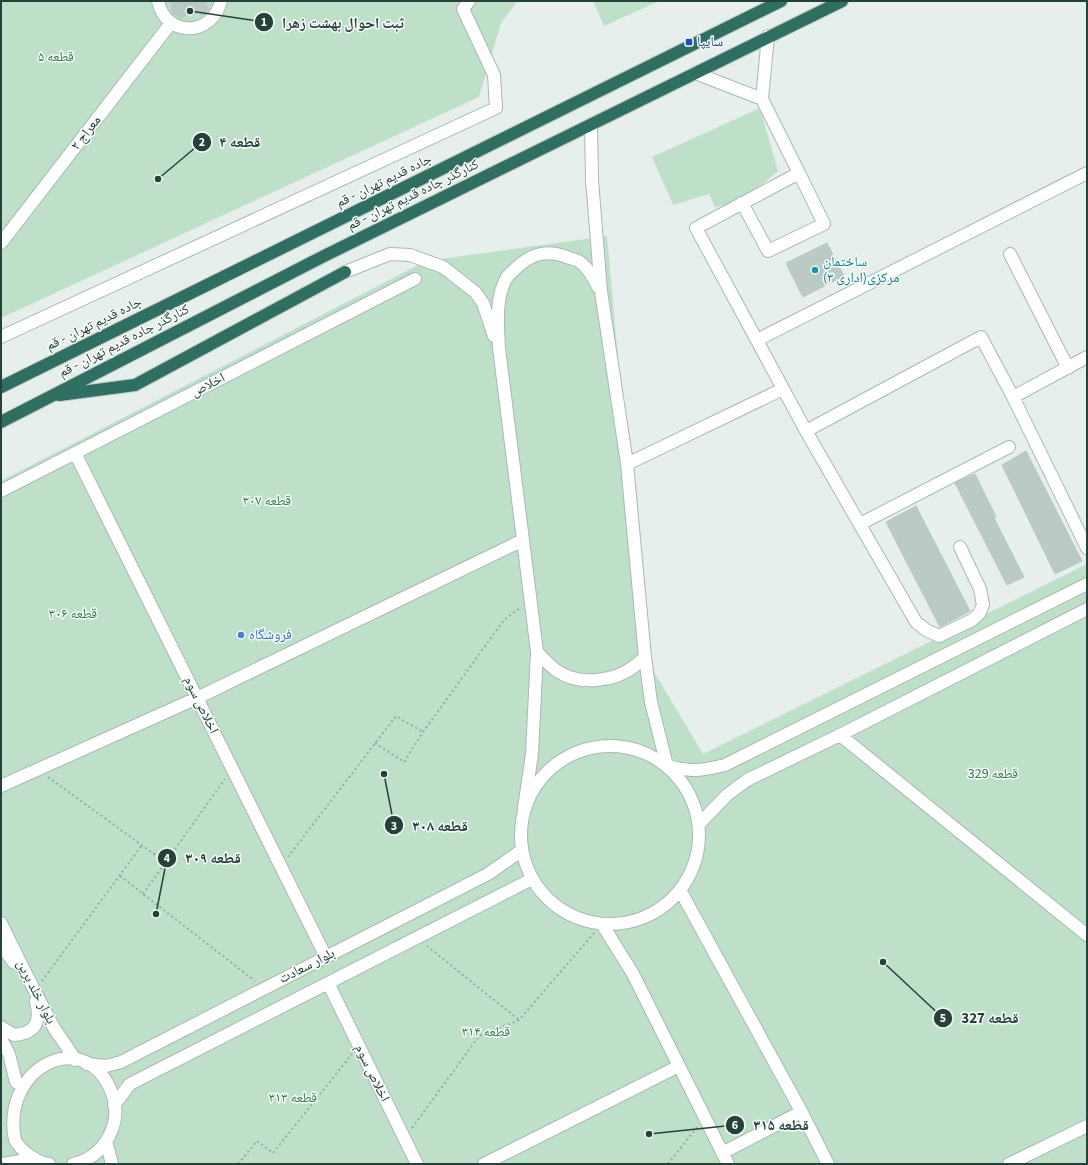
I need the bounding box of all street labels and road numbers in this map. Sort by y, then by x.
street label: معراج ۲ [66,111,106,155]
street label: جاده قدیم تهران - قم [333,149,436,213]
street label: کنارگذر جاده قدیم تهران - قم [344,154,482,236]
street label: جاده قدیم تهران - قم [43,292,146,356]
street label: کنارگذر جاده قدیم تهران - قم [55,299,193,383]
street label: اخلاص [187,368,229,402]
street label: اخلاص سوم [179,673,223,737]
street label: بلوار سعادت [275,943,339,989]
street label: بلوار خلد برین [11,956,61,1028]
street label: اخلاص سوم [350,1041,394,1105]

